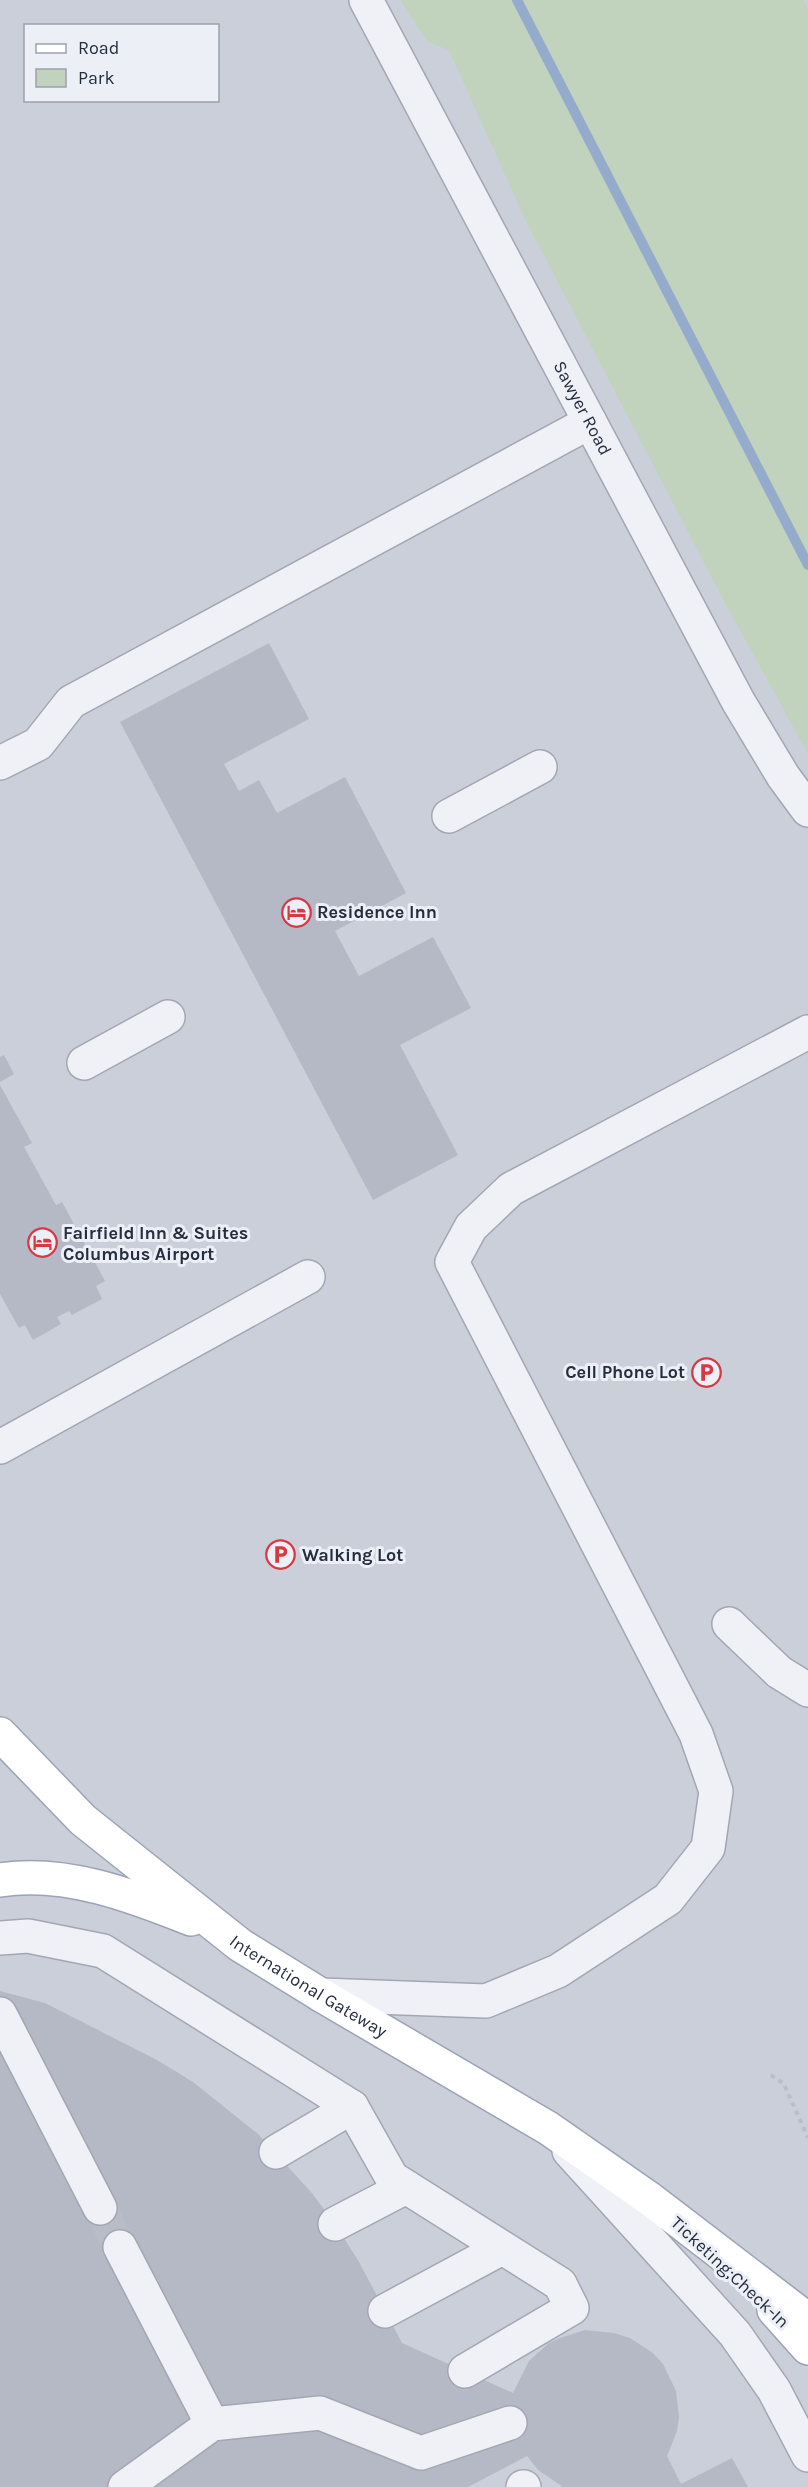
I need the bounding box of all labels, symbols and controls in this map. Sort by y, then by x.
legend [24,24,219,102]
text: Road [78,37,119,59]
text: Park [78,67,115,89]
street label: Sawyer Road [549,357,617,459]
hotel icon: Residence Inn [280,896,312,928]
place label: Residence Inn [317,901,437,923]
place label: Fairfield Inn & Suites Columbus Airport [63,1222,248,1265]
hotel icon: Fairfield Inn & Suites Columbus Airport [26,1227,58,1259]
parking icon: Cell Phone Lot [690,1356,722,1388]
place label: Cell Phone Lot [565,1361,685,1383]
parking icon: Walking Lot [265,1539,297,1571]
place label: Walking Lot [302,1544,403,1566]
street label: International Gateway [225,1930,392,2043]
street label: Ticketing;Check-In [666,2212,794,2332]

